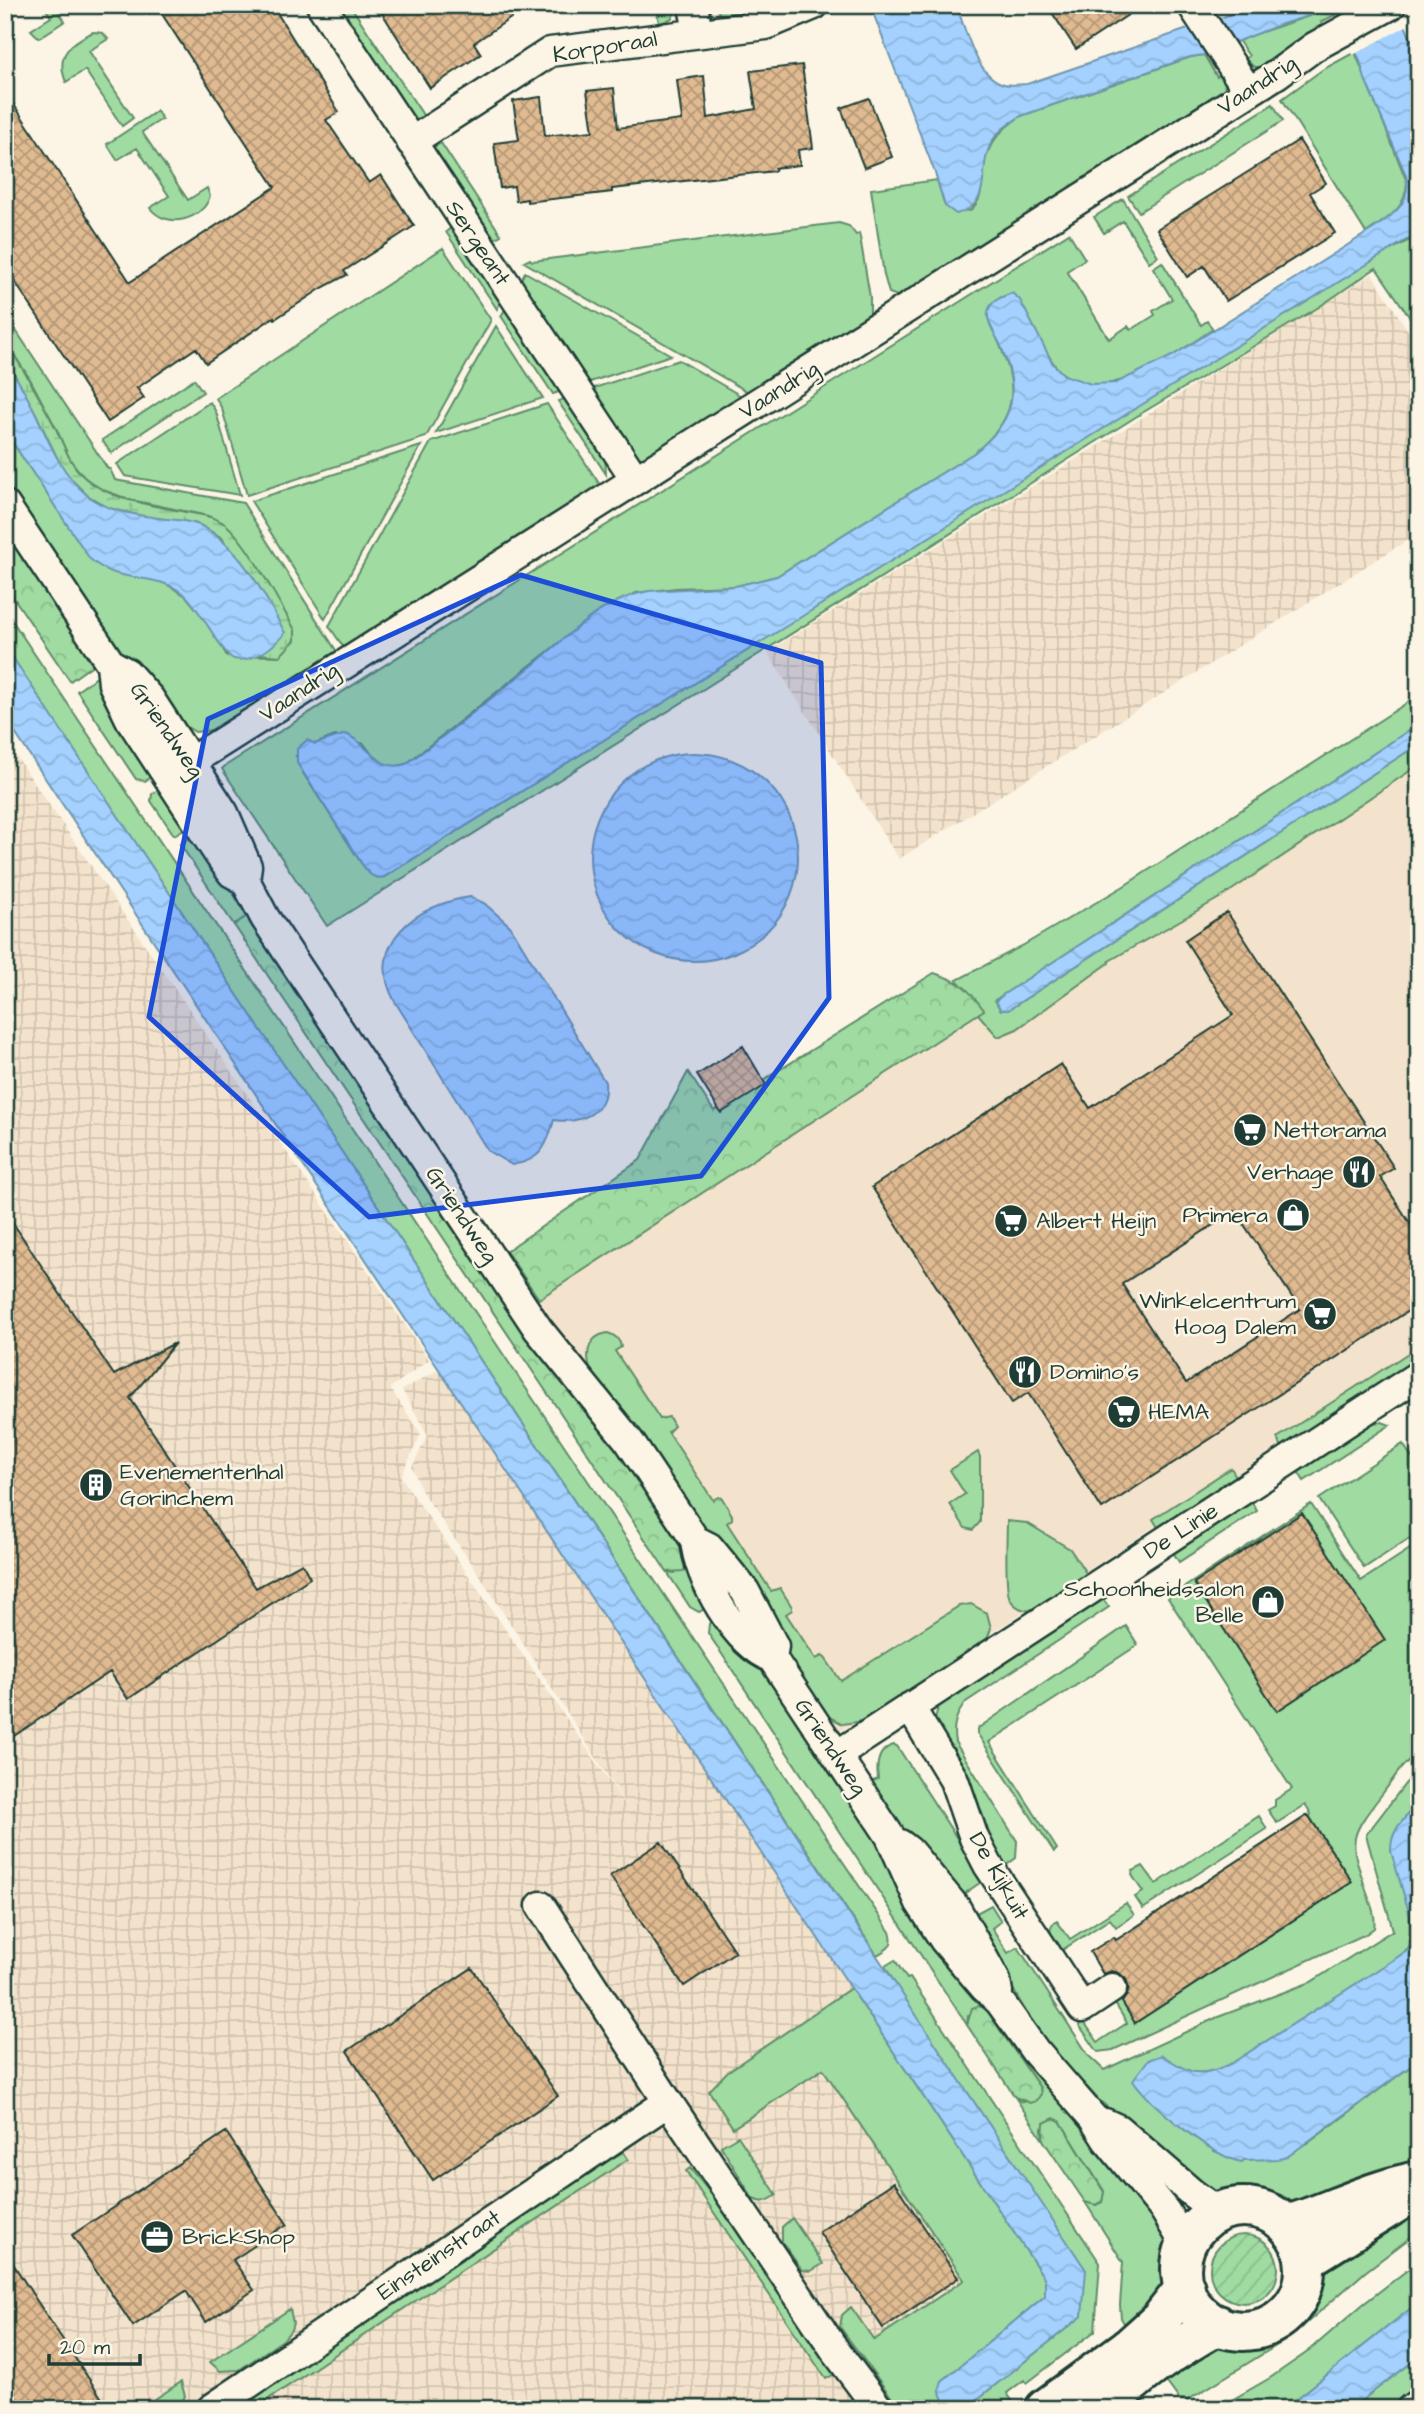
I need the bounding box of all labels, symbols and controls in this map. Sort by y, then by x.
street label: Korporaal [551,23,659,71]
street label: Vaandrig [1211,47,1304,124]
street label: Sergeant [437,194,519,293]
street label: Vaandrig [733,353,826,428]
street label: Vaandrig [253,654,346,731]
street label: Griendweg [121,675,212,785]
supermarket icon: Nettorama [1231,1111,1269,1149]
place label: Nettorama [1274,1114,1387,1146]
restaurant icon: Verhage [1340,1153,1378,1191]
place label: Verhage [1247,1156,1334,1189]
street label: Griendweg [417,1160,506,1271]
shop icon: Primera [1274,1196,1312,1234]
place label: Primera [1182,1199,1268,1231]
supermarket icon: Albert Heijn [992,1202,1030,1240]
place label: Albert Heijn [1036,1205,1156,1237]
place label: Winkelcentrum Hoog Dalem [1139,1285,1296,1344]
supermarket icon: Winkelcentrum Hoog Dalem [1301,1295,1339,1333]
restaurant icon: Domino's [1006,1353,1044,1391]
place label: Domino's [1050,1356,1139,1388]
supermarket icon: HEMA [1105,1393,1143,1431]
place label: HEMA [1148,1396,1210,1428]
place label: Evenementenhal Gorinchem [120,1456,284,1514]
building icon: Evenementenhal Gorinchem [77,1466,115,1504]
street label: De Linie [1137,1495,1225,1567]
place label: Schoonheidssalon Belle [1064,1573,1244,1631]
shop icon: Schoonheidssalon Belle [1249,1583,1287,1621]
street label: Griendweg [786,1692,875,1803]
street label: De Kijkuit [961,1826,1037,1926]
street label: Einsteinstraat [371,2201,508,2308]
office icon: BrickShop [138,2218,176,2256]
place label: BrickShop [182,2221,295,2253]
scale bar [49,2323,140,2367]
text: 20 m [60,2333,111,2362]

